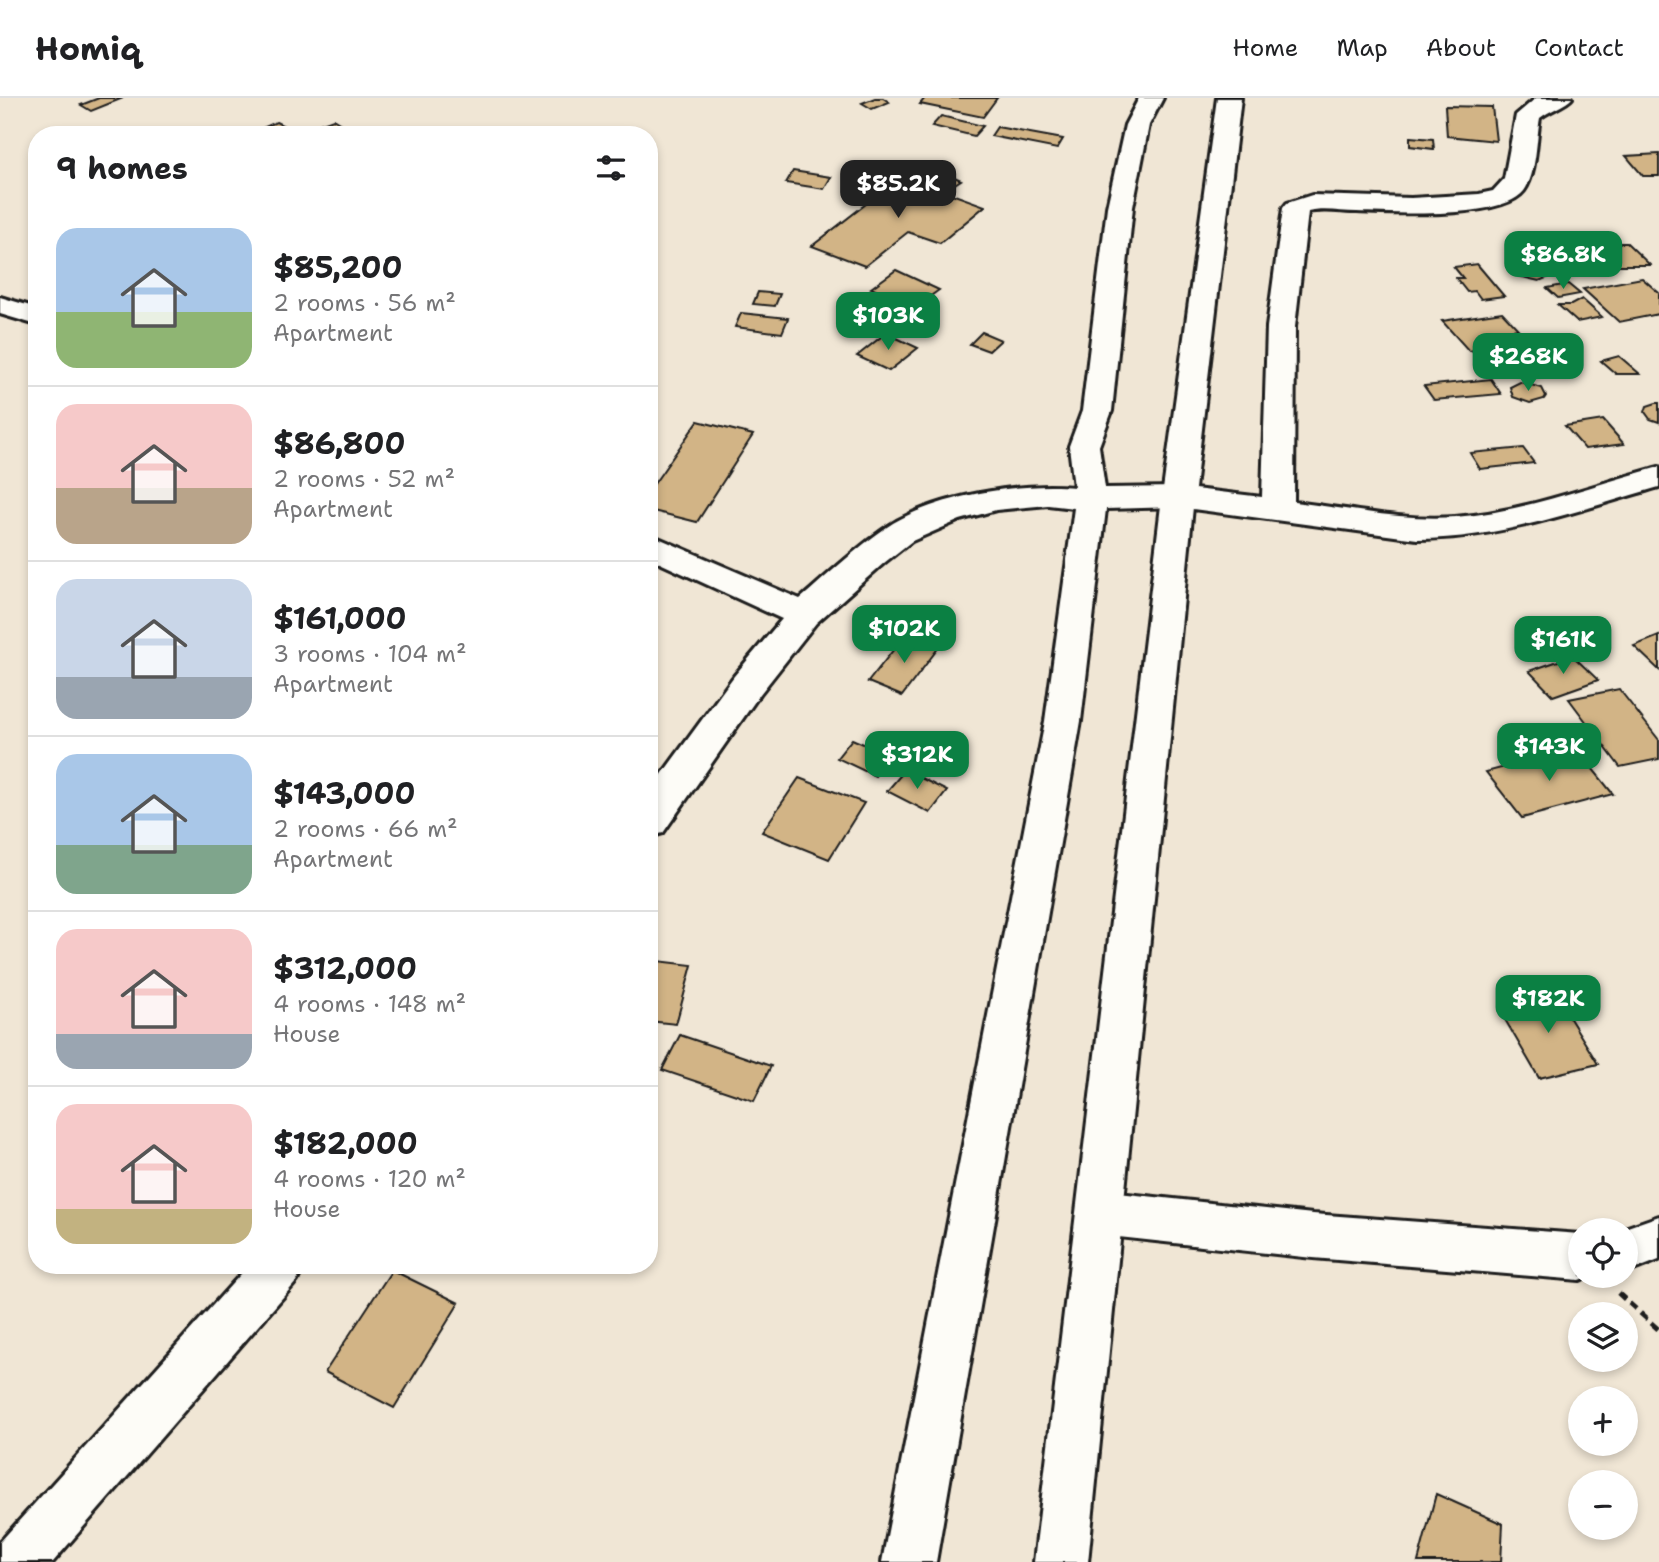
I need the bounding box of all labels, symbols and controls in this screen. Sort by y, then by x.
text: Homiq [35,26,141,71]
text: Home [1232,32,1298,64]
text: Map [1336,32,1388,64]
text: About [1426,32,1496,64]
text: Contact [1534,32,1624,64]
text: 9 homes [56,148,188,189]
icon: filters [592,149,630,187]
pin: $85.2K [841,160,955,220]
text: $85.2K [856,168,940,198]
pin: $86.8K [1506,232,1620,291]
text: $86.8K [1520,239,1606,269]
text: $85,200 [273,247,403,288]
icon: home [112,256,196,340]
text: 2 rooms · 56 m² [273,288,456,318]
pin: $103K [839,292,937,352]
text: $103K [852,300,924,330]
text: Apartment [273,318,393,348]
pin: $268K [1479,334,1577,393]
text: $268K [1489,341,1567,371]
text: $86,800 [273,423,405,464]
icon: home [112,432,196,516]
text: 2 rooms · 52 m² [273,464,455,494]
text: Apartment [273,494,393,524]
text: $161,000 [273,598,407,639]
pin: $102K [855,606,953,665]
icon: home [112,607,196,691]
text: $102K [868,613,940,643]
pin: $161K [1514,616,1612,676]
text: $161K [1530,624,1596,654]
text: 3 rooms · 104 m² [273,639,466,669]
text: Apartment [273,669,393,699]
pin: $143K [1500,724,1598,783]
text: $143K [1513,731,1585,761]
pin: $312K [868,732,966,791]
text: $312K [881,739,953,769]
text: $143,000 [273,773,415,814]
icon: home [112,782,196,866]
text: 2 rooms · 66 m² [273,814,458,844]
text: Apartment [273,844,393,874]
text: $312,000 [273,948,417,989]
icon: home [112,957,196,1041]
pin: $182K [1499,976,1597,1035]
text: $182K [1512,983,1584,1013]
text: 4 rooms · 148 m² [273,989,466,1019]
text: House [273,1019,341,1049]
text: $182,000 [273,1123,418,1164]
icon: home [112,1132,196,1216]
text: 4 rooms · 120 m² [273,1164,466,1194]
text: House [273,1194,341,1224]
map controls [1568,1218,1638,1540]
button: locate [1568,1218,1638,1288]
button: layers [1568,1302,1638,1372]
button: + [1568,1386,1638,1456]
button: − [1568,1470,1638,1540]

